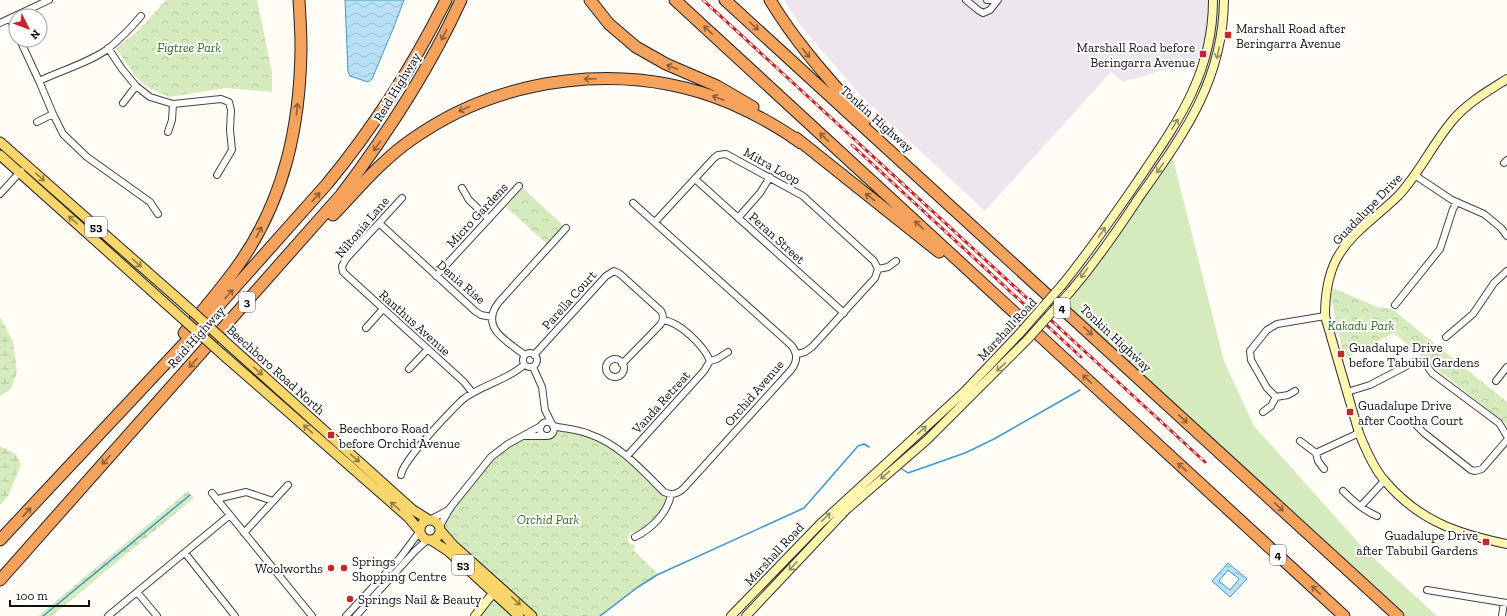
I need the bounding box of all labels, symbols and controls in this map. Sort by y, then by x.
north arrow [8,8,48,48]
place label: Marshall Road after Beringarra Avenue [1236,21,1346,51]
one-way arrow [749,22,759,31]
one-way arrow [703,25,713,35]
text: N [27,27,43,42]
one-way arrow [439,29,447,41]
marker: Marshall Road after Beringarra Avenue [1223,30,1233,40]
park label: Figtree Park [157,40,221,55]
place label: Marshall Road before Beringarra Avenue [1077,40,1195,70]
one-way arrow [1214,46,1222,59]
one-way arrow [802,48,811,59]
street label: Reid Highway [371,49,424,124]
marker: Marshall Road before Beringarra Avenue [1198,49,1208,59]
one-way arrow [666,62,678,70]
one-way arrow [584,75,597,83]
street label: Tonkin Highway [838,83,917,156]
one-way arrow [712,94,724,102]
one-way arrow [293,103,301,116]
one-way arrow [459,106,471,113]
one-way arrow [1171,119,1179,130]
one-way arrow [819,132,829,142]
one-way arrow [373,141,381,152]
street label: Mitra Loop [741,144,803,188]
one-way arrow [1156,162,1164,173]
street label: Guadalupe Drive [1329,170,1405,248]
one-way arrow [34,172,44,181]
street label: Micro Gardens [443,179,511,251]
one-way arrow [311,191,320,202]
street label: Niltonia Lane [332,193,392,261]
one-way arrow [864,193,875,201]
street label: Peran Street [746,209,808,267]
one-way arrow [68,216,78,225]
road number: 53 [85,217,107,237]
one-way arrow [915,221,925,230]
one-way arrow [256,226,263,238]
one-way arrow [1098,226,1106,237]
street label: Denia Rise [434,257,488,307]
one-way arrow [132,259,142,268]
street label: Parella Court [539,267,599,333]
one-way arrow [1080,268,1088,279]
street label: Ranthus Avenue [376,287,454,359]
one-way arrow [225,288,234,299]
road number: 3 [239,292,255,312]
street label: Marshall Road [974,295,1040,363]
road number: 4 [1054,298,1070,318]
street label: Tonkin Highway [1077,301,1155,375]
street label: Reid Highway [164,303,228,371]
park label: Kakadu Park [1328,318,1395,333]
street label: Beechboro Road North [224,322,329,418]
one-way arrow [1082,326,1092,335]
place label: Guadalupe Drive before Tabubil Gardens [1348,340,1480,370]
marker: Guadalupe Drive before Tabubil Gardens [1336,349,1346,359]
one-way arrow [189,357,198,367]
street label: Orchid Avenue [721,357,787,429]
one-way arrow [996,362,1006,372]
one-way arrow [253,367,263,376]
street label: Vanda Retreat [628,367,693,437]
one-way arrow [1082,375,1092,384]
place label: Guadalupe Drive after Cootha Court [1358,398,1463,428]
marker: Guadalupe Drive after Cootha Court [1345,407,1355,417]
one-way arrow [1178,414,1188,423]
place label: Beechboro Road before Orchid Avenue [338,421,460,451]
one-way arrow [302,425,313,434]
one-way arrow [917,425,928,434]
marker: Beechboro Road before Orchid Avenue [326,430,336,440]
one-way arrow [102,454,111,465]
one-way arrow [349,454,360,463]
one-way arrow [1177,462,1187,472]
one-way arrow [880,470,891,479]
one-way arrow [389,501,400,510]
one-way arrow [1274,502,1284,512]
one-way arrow [22,507,31,517]
park label: Orchid Park [517,512,580,527]
one-way arrow [821,513,831,522]
street label: Marshall Road [741,520,807,588]
place label: Guadalupe Drive after Tabubil Gardens [1356,528,1478,558]
marker: Guadalupe Drive after Tabubil Gardens [1481,537,1491,547]
road number: 4 [1270,545,1286,565]
place label: Springs Shopping Centre [352,554,447,584]
road number: 53 [452,555,474,575]
place label: Woolworths [255,561,323,576]
one-way arrow [788,561,797,571]
marker: Woolworths [326,563,336,573]
marker: Springs Shopping Centre [339,563,349,573]
scale bar [10,582,89,608]
one-way arrow [1311,585,1321,594]
text: 100 m [16,589,48,603]
place label: Springs Nail & Beauty [358,592,482,607]
marker: Springs Nail & Beauty [345,594,355,604]
one-way arrow [510,596,521,605]

